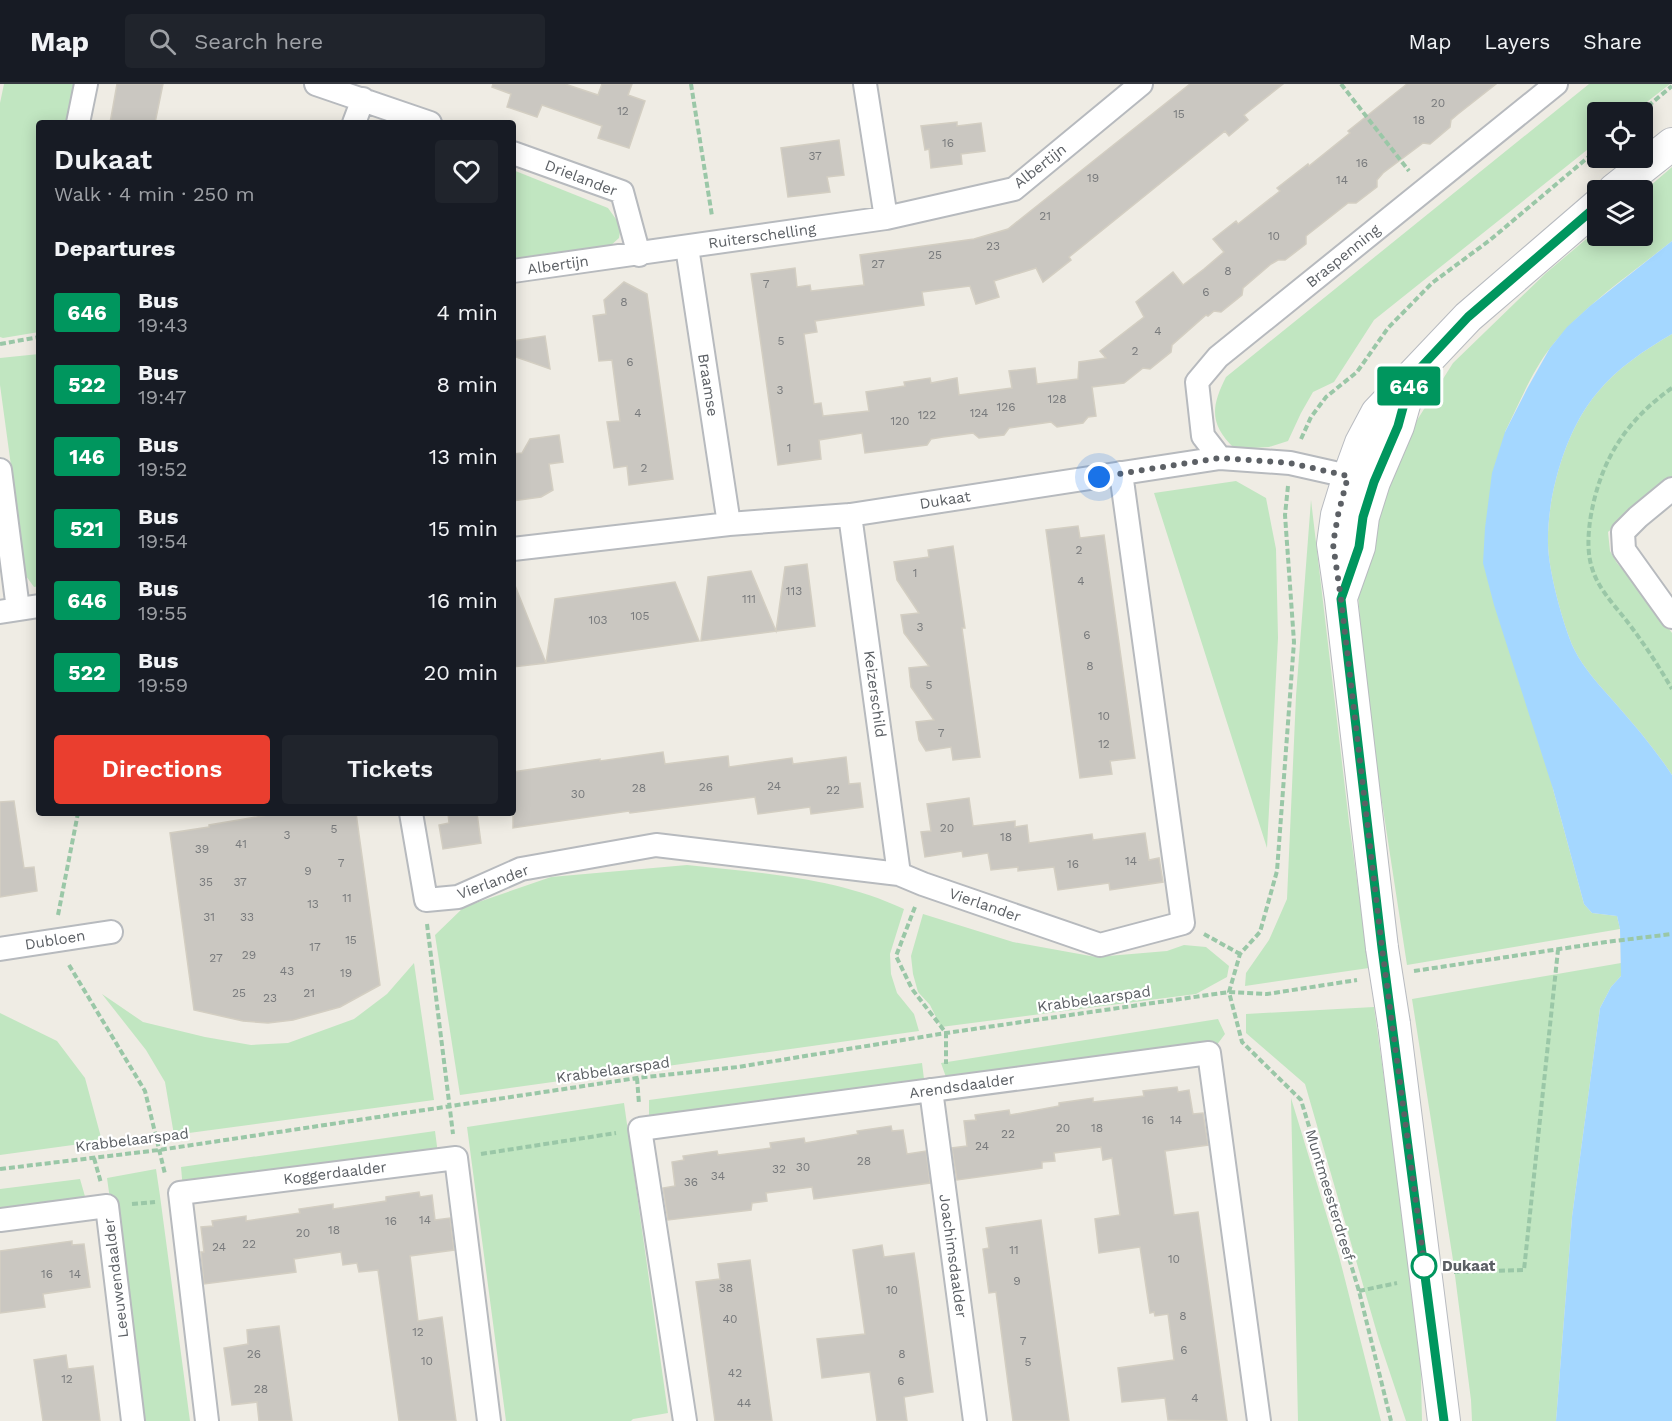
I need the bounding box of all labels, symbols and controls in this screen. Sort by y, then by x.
search box [125,14,545,68]
text: Map [30,25,89,58]
icon: search [146,25,179,58]
text: Search here [194,29,323,54]
text: Map [1408,29,1451,54]
text: Layers [1484,29,1550,54]
text: Share [1583,29,1642,54]
house number: 20 [1431,96,1445,110]
map controls [1587,102,1653,246]
button: locate [1587,102,1653,168]
house number: 12 [617,104,629,118]
house number: 15 [1173,107,1185,121]
house number: 18 [1413,113,1425,127]
house number: 16 [942,136,954,150]
button: heart [435,140,498,203]
street label: Albertijn [1010,140,1070,192]
text: Dukaat [54,143,152,176]
house number: 37 [808,149,822,163]
street label: Drielander [542,156,620,200]
house number: 16 [1356,156,1368,170]
house number: 19 [1087,171,1099,185]
house number: 14 [1336,173,1348,187]
button: layers [1587,180,1653,246]
text: Walk · 4 min · 250 m [54,182,255,206]
house number: 21 [1039,209,1051,223]
street label: Ruiterschelling [707,220,817,252]
street label: Braspenning [1302,221,1384,291]
house number: 10 [1268,229,1280,243]
text: Departures [54,236,175,261]
house number: 23 [986,239,1000,253]
house number: 25 [928,248,942,262]
street label: Albertijn [526,252,590,278]
house number: 27 [871,257,885,271]
house number: 8 [1224,264,1232,278]
house number: 7 [763,277,770,291]
house number: 6 [1202,285,1210,299]
text: Bus [138,288,178,313]
house number: 8 [620,295,628,309]
text: 646 [67,300,107,325]
text: 4 min [437,300,498,325]
text: 19:43 [138,313,188,337]
house number: 4 [1154,324,1162,338]
house number: 5 [778,334,785,348]
house number: 2 [1132,344,1139,358]
street label: Braamse [694,352,722,418]
house number: 6 [626,355,634,369]
text: Bus [138,360,178,385]
line badge: 646 [1374,366,1444,406]
text: 522 [68,372,106,397]
text: 8 min [437,372,498,397]
text: 646 [1389,374,1429,399]
house number: 3 [777,383,784,397]
text: 19:47 [138,385,187,409]
house number: 128 [1047,392,1067,406]
house number: 126 [997,400,1015,414]
house number: 4 [634,406,642,420]
house number: 124 [970,406,988,420]
house number: 122 [918,408,936,422]
house number: 120 [890,414,910,428]
text: Bus [138,432,178,457]
house number: 1 [787,441,791,455]
text: 146 [69,444,105,469]
text: 13 min [429,444,498,469]
text: 19:52 [138,457,187,481]
house number: 2 [641,461,648,475]
your location [1084,462,1114,492]
street label: Dukaat [918,487,972,513]
text: Bus [138,504,178,529]
text: 521 [70,516,104,541]
text: 15 min [429,516,498,541]
text: 19:54 [138,529,188,553]
house number: 2 [1076,543,1083,557]
house number: 1 [913,566,917,580]
house number: 4 [1077,574,1085,588]
text: Bus [138,576,178,601]
house number: 113 [786,584,802,598]
text: 646 [67,588,107,613]
text: 16 min [428,588,498,613]
house number: 111 [742,592,756,606]
text: 19:55 [138,601,187,625]
house number: 105 [630,609,650,623]
house number: 103 [589,613,607,627]
house number: 3 [917,620,924,634]
house number: 6 [1083,628,1091,642]
text: Bus [138,648,178,673]
street label: Keizerschild [860,649,890,739]
house number: 8 [1086,659,1094,673]
text: 522 [68,660,106,685]
text: 20 min [424,660,498,685]
text: 19:59 [138,673,188,697]
house number: 5 [926,678,933,692]
house number: 10 [1098,709,1110,723]
house number: 7 [938,726,945,740]
button: Directions [54,735,270,804]
button: Tickets [282,735,498,804]
house number: 12 [1098,737,1110,751]
house number: 24 [767,779,781,793]
house number: 26 [699,780,713,794]
house number: 28 [632,781,646,795]
house number: 22 [826,783,840,797]
house number: 30 [571,787,585,801]
house number: 20 [940,821,954,835]
house number: 5 [331,822,338,836]
house number: 3 [284,828,291,842]
house number: 18 [1000,830,1012,844]
house number: 41 [235,837,247,851]
house number: 39 [195,842,209,856]
house number: 14 [1125,854,1137,868]
house number: 7 [338,856,345,870]
house number: 16 [1067,857,1079,871]
street label: Vierlander [455,861,531,903]
house number: 9 [304,864,312,878]
house number: 35 [199,875,213,889]
house number: 37 [233,875,247,889]
street label: Vierlander [947,884,1023,926]
house number: 11 [342,891,352,905]
house number: 13 [307,897,319,911]
house number: 31 [203,910,215,924]
house number: 33 [240,910,254,924]
street label: Dubloen [23,926,87,954]
house number: 15 [345,933,357,947]
house number: 17 [309,940,321,954]
house number: 29 [242,948,256,962]
house number: 27 [209,951,223,965]
house number: 43 [280,964,294,978]
house number: 19 [340,966,352,980]
street label: Krabbelaarspad [1036,982,1152,1016]
house number: 25 [232,986,246,1000]
house number: 21 [303,986,315,1000]
house number: 23 [263,991,277,1005]
street label: Krabbelaarspad [555,1053,671,1087]
street label: Arendsdaalder [908,1070,1016,1102]
house number: 16 [1142,1113,1154,1127]
house number: 14 [1170,1113,1182,1127]
house number: 20 [1056,1121,1070,1135]
house number: 18 [1091,1121,1103,1135]
street label: Krabbelaarspad [74,1124,190,1156]
house number: 22 [1001,1127,1015,1141]
street label: Muntmeesterdreef [1301,1127,1359,1263]
house number: 24 [975,1139,989,1153]
house number: 28 [857,1154,871,1168]
street label: Koggerdaalder [282,1158,388,1188]
house number: 30 [796,1160,810,1174]
house number: 32 [772,1162,786,1176]
house number: 34 [711,1169,725,1183]
house number: 36 [684,1175,698,1189]
street label: Joachimsdaalder [935,1193,971,1319]
house number: 14 [419,1213,431,1227]
house number: 16 [385,1214,397,1228]
street label: Leeuwendaalder [100,1217,132,1339]
house number: 18 [328,1223,340,1237]
house number: 20 [296,1226,310,1240]
house number: 22 [242,1237,256,1251]
house number: 24 [212,1240,226,1254]
house number: 11 [1009,1243,1019,1257]
house number: 10 [1168,1252,1180,1266]
marker: Dukaat [1411,1253,1437,1279]
place label: Dukaat [1442,1257,1496,1275]
house number: 16 [41,1267,53,1281]
house number: 14 [69,1267,81,1281]
house number: 9 [1013,1274,1021,1288]
house number: 38 [719,1281,733,1295]
house number: 10 [886,1283,898,1297]
house number: 8 [1179,1309,1187,1323]
house number: 40 [723,1312,737,1326]
house number: 12 [412,1325,424,1339]
house number: 7 [1020,1334,1027,1348]
house number: 6 [1180,1343,1188,1357]
house number: 26 [247,1347,261,1361]
house number: 8 [898,1347,906,1361]
house number: 10 [421,1354,433,1368]
house number: 5 [1025,1355,1032,1369]
house number: 42 [728,1366,742,1380]
house number: 12 [61,1372,73,1386]
house number: 6 [897,1374,905,1388]
house number: 28 [254,1382,268,1396]
house number: 4 [1191,1391,1199,1405]
house number: 44 [737,1396,751,1410]

